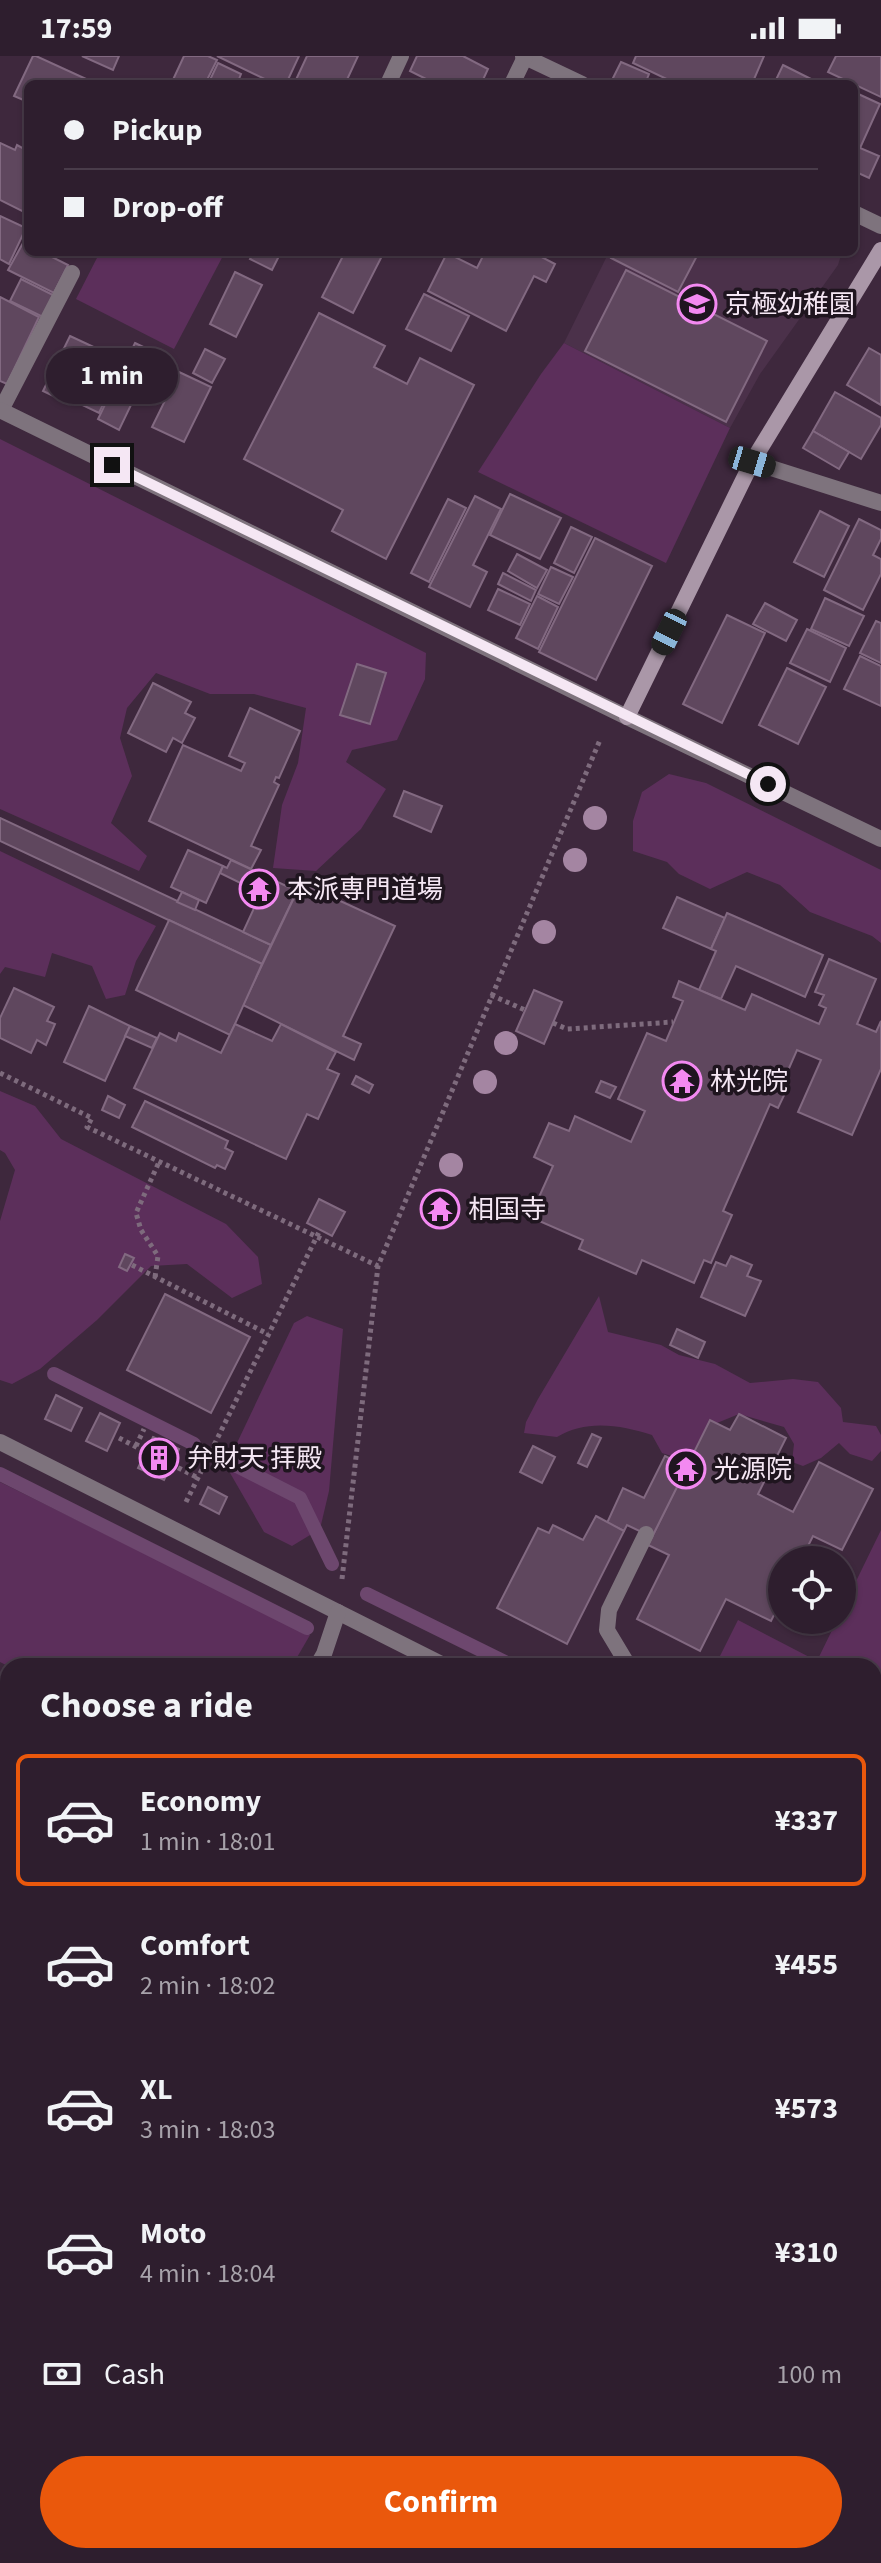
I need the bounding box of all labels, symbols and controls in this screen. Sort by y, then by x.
text: 17:59 [40,7,112,50]
text: Pickup [112,109,202,152]
text: Drop-off [112,186,223,229]
school or university icon: 京極幼稚園 [676,283,718,325]
place label: 京極幼稚園 [725,286,855,323]
callout: 1 min [46,349,178,405]
text: 1 min [80,357,144,394]
car [726,444,778,480]
route end [94,447,130,483]
car [648,605,690,659]
route start [750,766,786,802]
temple icon: 本派専門道場 [238,868,280,910]
place label: 本派専門道場 [287,871,443,908]
temple icon: 林光院 [661,1060,703,1102]
place label: 林光院 [710,1063,788,1100]
temple icon: 相国寺 [419,1188,461,1230]
place label: 相国寺 [468,1191,546,1228]
building icon: 弁財天 拝殿 [138,1437,180,1479]
place label: 弁財天 拝殿 [187,1440,322,1477]
temple icon: 光源院 [665,1448,707,1490]
place label: 光源院 [714,1451,792,1488]
map controls [768,1546,856,1634]
button: locate [768,1546,856,1634]
text: Choose a ride [40,1680,253,1731]
text: Economy [140,1780,261,1823]
icon: car [44,1784,116,1856]
text: ¥337 [775,1799,838,1842]
text: 1 min · 18:01 [140,1823,275,1860]
text: Comfort [140,1924,250,1967]
icon: car [44,1928,116,2000]
text: ¥455 [775,1943,838,1986]
text: 2 min · 18:02 [140,1967,275,2004]
text: XL [140,2068,173,2111]
icon: car [44,2072,116,2144]
text: ¥573 [775,2087,838,2130]
text: 3 min · 18:03 [140,2111,275,2148]
text: Moto [140,2212,206,2255]
icon: car [44,2216,116,2288]
text: ¥310 [775,2231,838,2274]
text: 4 min · 18:04 [140,2255,275,2292]
icon: cash [40,2352,84,2396]
text: Cash [104,2353,165,2396]
text: 100 m [776,2356,842,2393]
button: Confirm [40,2456,842,2548]

